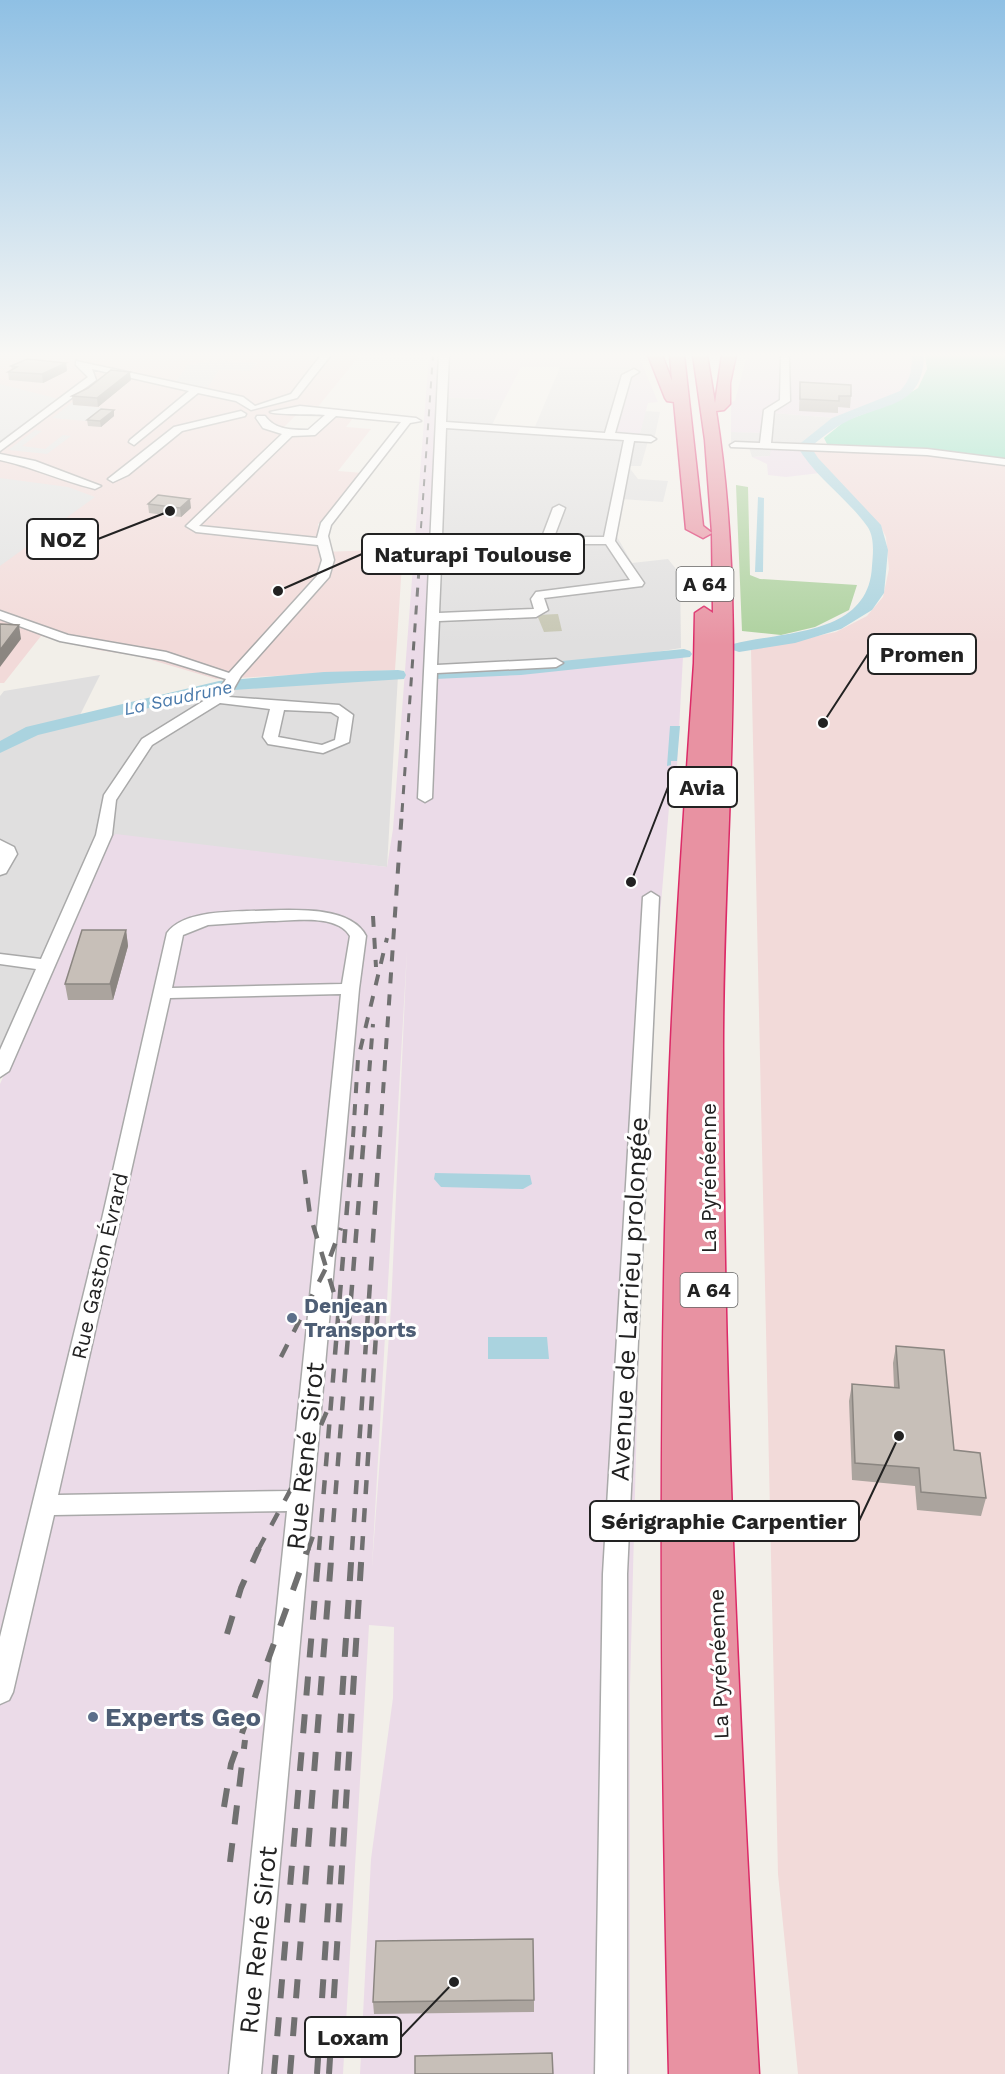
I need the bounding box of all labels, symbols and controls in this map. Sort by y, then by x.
callout: NOZ [27,519,98,559]
text: NOZ [40,527,86,552]
callout: Naturapi Toulouse [362,534,584,574]
text: Naturapi Toulouse [374,542,572,567]
road number: A 64 [676,567,734,601]
callout: Promen [868,634,976,674]
text: Promen [880,642,964,667]
water label: La Saudrune [122,676,234,719]
callout: Avia [668,767,737,807]
text: Avia [679,775,725,800]
street label: La Pyrénéenne [696,1103,721,1253]
street label: Avenue de Larrieu prolongée [604,1116,654,1482]
street label: Rue Gaston Évrard [66,1170,133,1362]
road number: A 64 [680,1273,738,1307]
place label: Denjean Transports [304,1293,417,1342]
marker: Denjean Transports [285,1311,299,1325]
street label: Rue René Sirot [280,1361,330,1551]
callout: Sérigraphie Carpentier [590,1501,859,1541]
text: Sérigraphie Carpentier [601,1509,847,1534]
street label: La Pyrénéenne [703,1588,734,1740]
place label: Experts Geo [105,1702,261,1732]
marker: Experts Geo [86,1710,100,1724]
street label: Rue René Sirot [233,1845,283,2035]
callout: Loxam [305,2017,401,2057]
text: Loxam [317,2025,389,2050]

